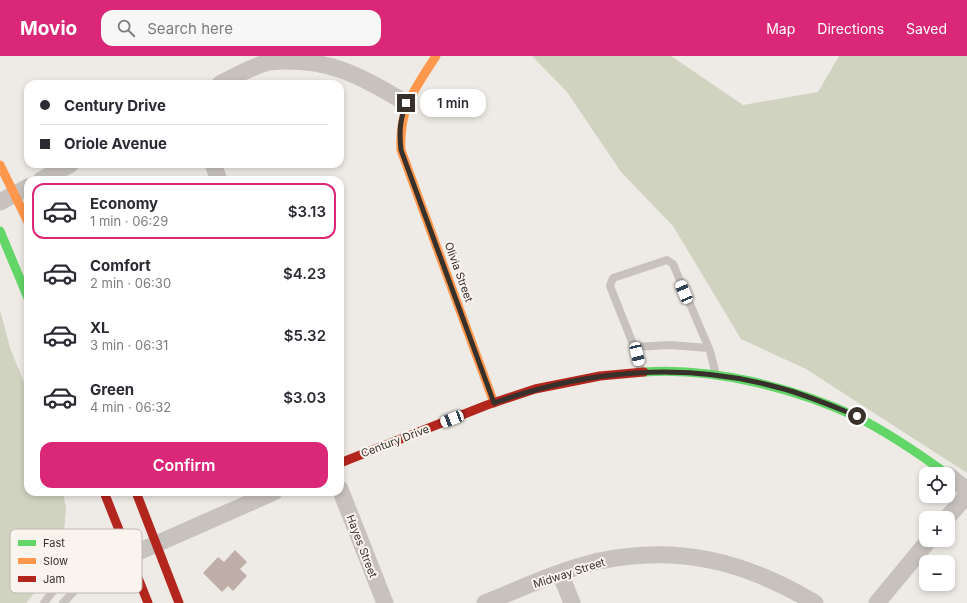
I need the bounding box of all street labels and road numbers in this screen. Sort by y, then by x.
street label: Olivia Street [442,240,476,304]
street label: Century Drive [359,422,431,460]
street label: Hayes Street [344,512,381,580]
street label: Midway Street [531,555,607,591]

